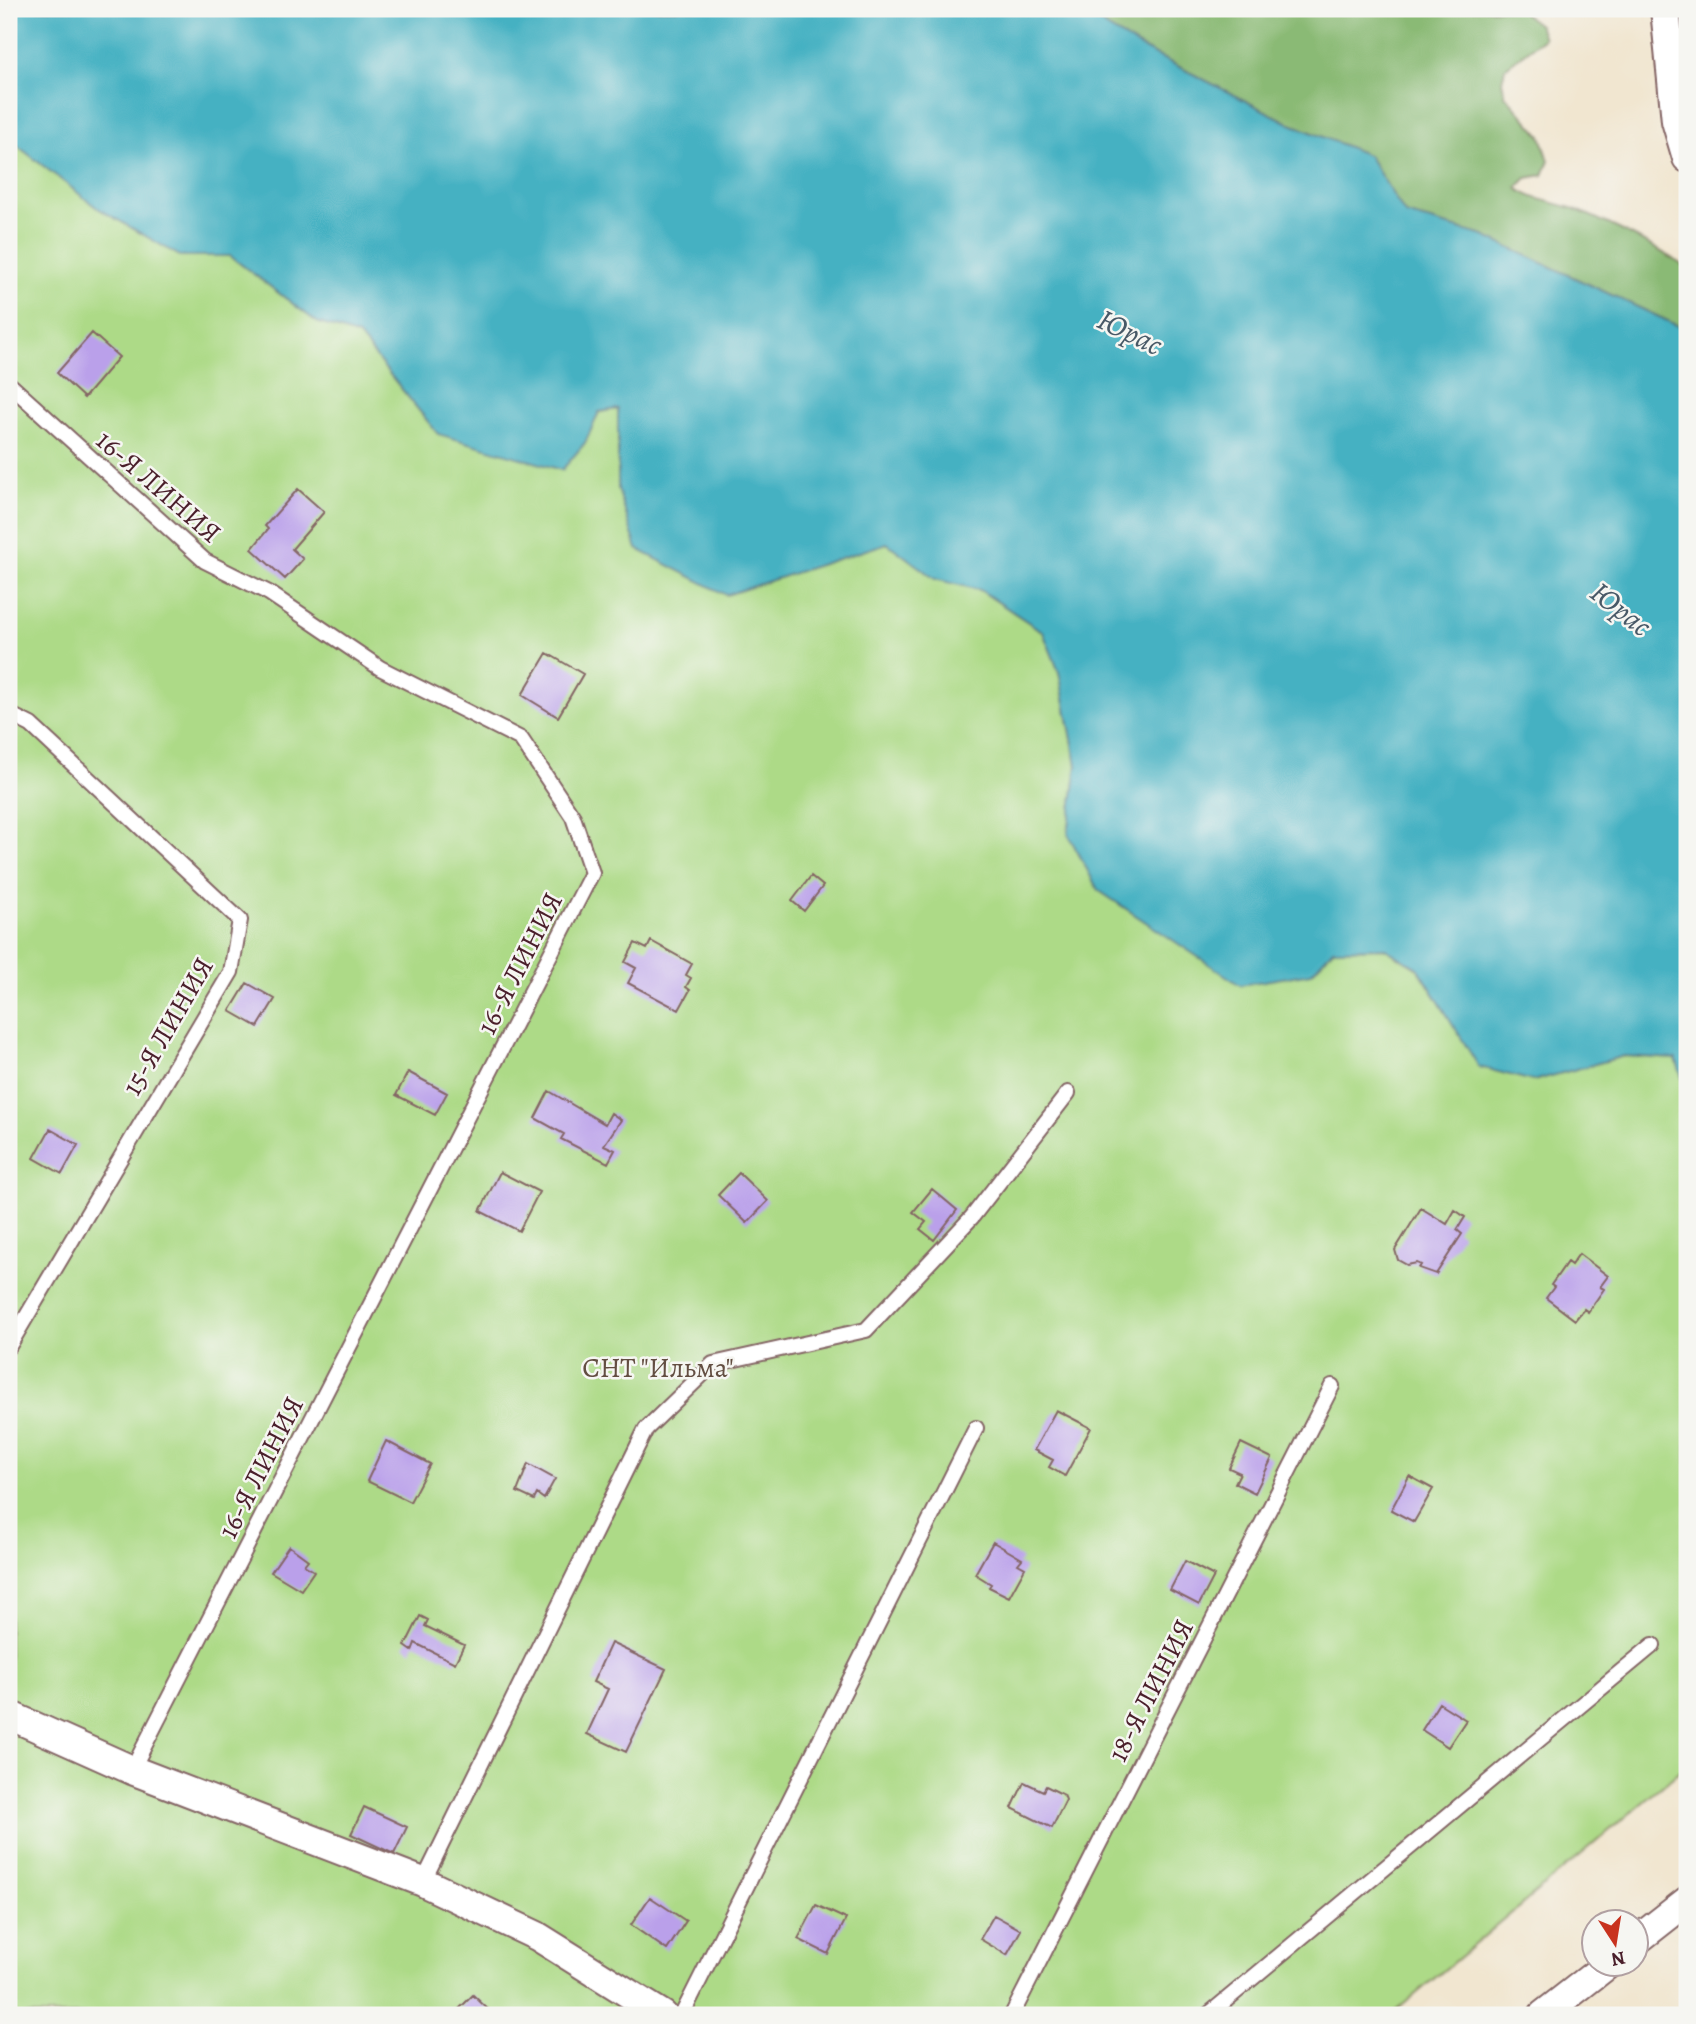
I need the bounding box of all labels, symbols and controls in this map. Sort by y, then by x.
water label: Юрас [1091,299,1169,365]
street label: 16-Я ЛИНИЯ [88,422,229,552]
water label: Юрас [1582,572,1660,646]
street label: 16-Я ЛИНИЯ [468,886,572,1041]
street label: 15-Я ЛИНИЯ [113,950,223,1103]
park label: СНТ "Ильма" [582,1349,734,1387]
street label: 16-Я ЛИНИЯ [209,1390,313,1545]
street label: 18-Я ЛИНИЯ [1099,1613,1203,1768]
north arrow [1580,1909,1650,1979]
text: N [1609,1944,1628,1973]

